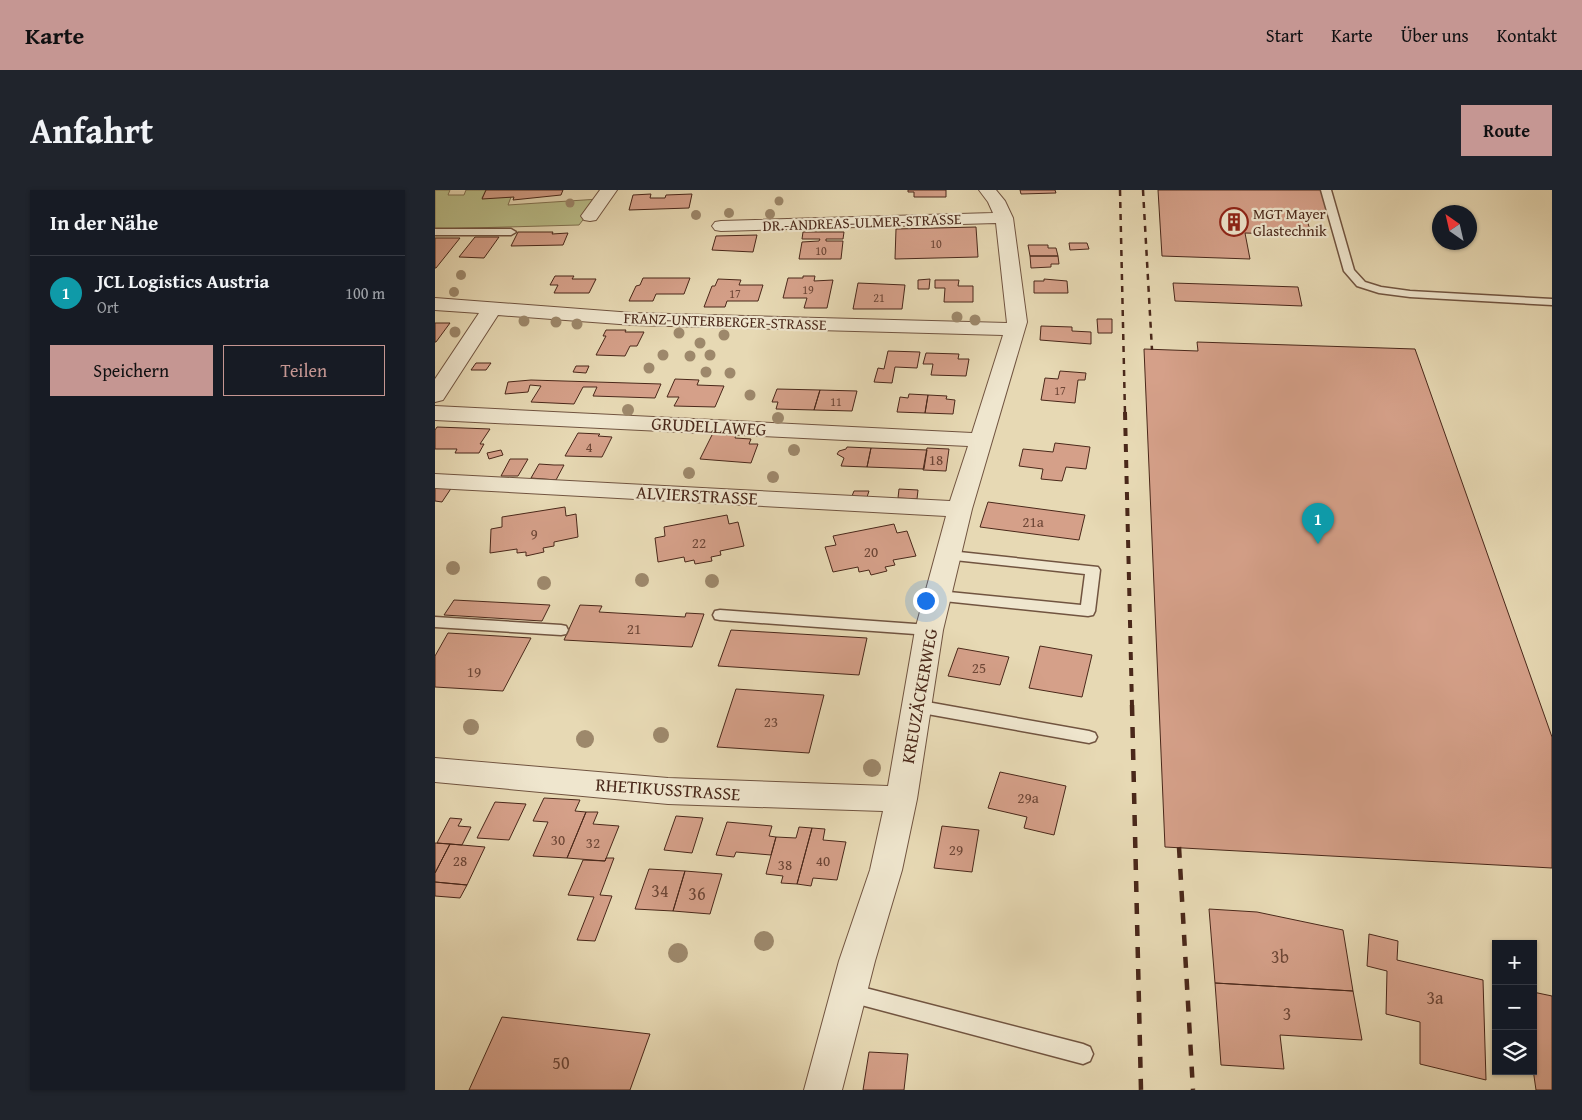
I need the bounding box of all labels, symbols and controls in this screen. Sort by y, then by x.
text: Karte [25,18,84,53]
text: Start [1266,22,1303,49]
text: Karte [1331,22,1373,49]
text: Über uns [1401,22,1469,49]
text: Kontakt [1497,22,1557,49]
text: Anfahrt [30,105,153,156]
button: Route [1461,105,1552,156]
place label: MGT Mayer Glastechnik [1253,203,1327,241]
north arrow [1432,205,1477,250]
text: In der Nähe [50,207,158,238]
building icon: MGT Mayer Glastechnik [1219,207,1249,237]
street label: DR.-ANDREAS-ULMER-STRASSE [762,208,962,236]
house number: 10 [930,235,942,252]
house number: 10 [815,242,827,259]
text: JCL Logistics Austria [97,267,269,295]
text: 1 [62,281,70,305]
text: 100 m [345,281,385,305]
house number: 19 [802,281,814,298]
house number: 17 [729,285,741,302]
house number: 21 [873,289,885,306]
text: Ort [97,295,119,319]
street label: FRANZ-UNTERBERGER-STRASSE [623,307,827,335]
button: Speichern [50,345,213,396]
button: Teilen [223,345,385,396]
house number: 17 [1054,382,1066,399]
house number: 11 [830,393,842,410]
street label: GRUDELLAWEG [651,410,768,443]
house number: 4 [585,436,593,457]
house number: 18 [929,449,943,470]
street label: ALVIERSTRASSE [636,478,758,512]
pin: 1 [1302,503,1334,544]
house number: 21a [1022,511,1044,532]
house number: 9 [530,523,538,544]
house number: 22 [692,532,706,553]
house number: 20 [864,541,878,562]
your location [913,588,939,614]
house number: 21 [627,618,641,639]
street label: KREUZÄCKERWEG [894,626,944,766]
house number: 25 [972,657,986,678]
house number: 19 [467,661,481,682]
house number: 23 [764,711,778,732]
street label: RHETIKUSSTRASSE [595,770,741,808]
house number: 29a [1017,787,1039,808]
house number: 30 [551,829,565,850]
house number: 32 [586,832,600,853]
house number: 29 [949,839,963,860]
house number: 28 [453,850,467,871]
house number: 40 [816,850,830,871]
house number: 38 [778,854,792,875]
house number: 34 [651,877,669,904]
house number: 36 [688,880,706,907]
map controls [1492,940,1537,1075]
button: + [1492,940,1537,985]
house number: 3b [1271,943,1289,970]
house number: 3a [1426,984,1444,1011]
button: − [1492,985,1537,1030]
house number: 3 [1283,1000,1291,1027]
button: layers [1492,1030,1537,1075]
house number: 50 [552,1049,570,1076]

